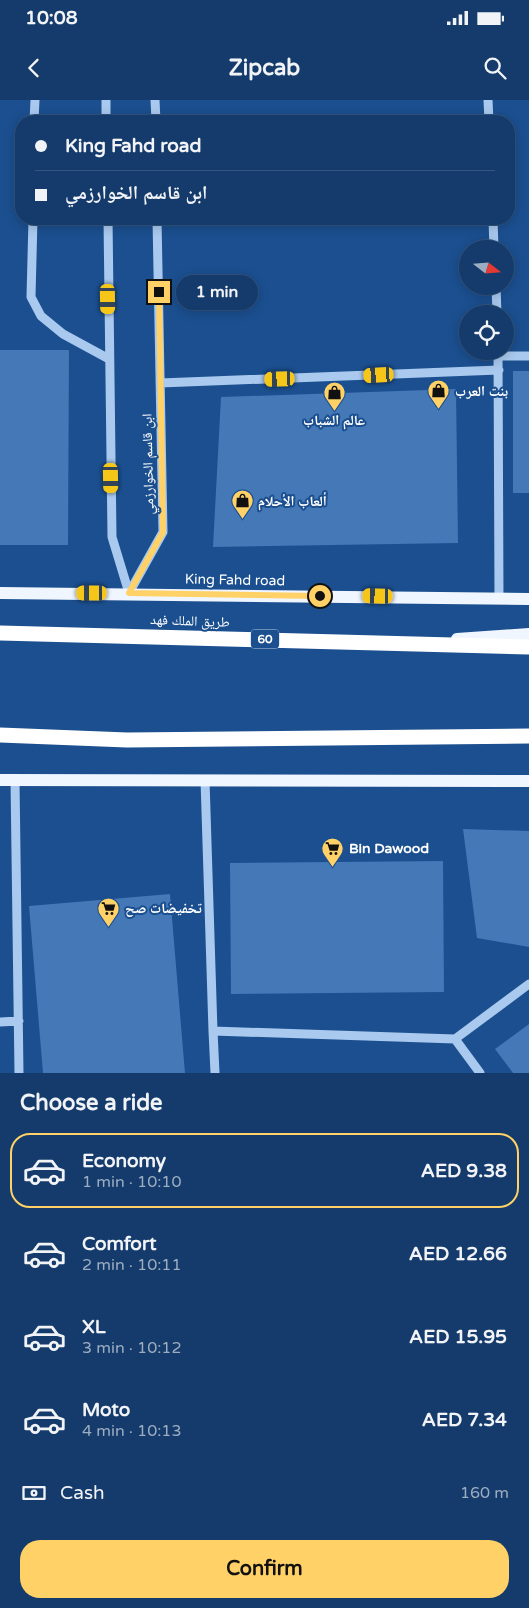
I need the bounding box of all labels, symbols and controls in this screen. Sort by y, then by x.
text: 10:08 [25,7,78,29]
icon: back [20,54,48,82]
icon: search [481,54,509,82]
text: Zipcab [229,55,300,81]
text: King Fahd road [65,135,201,157]
text: ابن قاسم الخوارزمي [65,182,207,204]
north arrow [459,240,514,295]
map controls [459,240,514,360]
callout: 1 min [176,274,259,310]
route end [148,281,170,303]
text: 1 min [196,282,238,302]
car [100,284,115,314]
button: locate [459,305,514,360]
car [363,367,394,383]
car [264,371,295,387]
shop icon: بنت العرب [427,379,451,410]
shop icon: عالم الشباب [322,380,346,411]
place label: بنت العرب [455,383,508,400]
place label: عالم الشباب [303,412,365,430]
street label: ابن قاسم الخوارزمي [139,413,160,515]
car [103,463,118,493]
shop icon: ألعاب الأحلام [230,489,254,520]
place label: ألعاب الأحلام [258,492,327,511]
street label: King Fahd road [185,571,285,589]
route start [309,585,331,607]
car [77,586,107,601]
car [362,588,393,604]
street label: طريق الملك فهد [150,611,230,632]
road number: 60 [251,630,279,648]
supermarket icon: Bin Dawood [321,836,345,867]
place label: Bin Dawood [349,840,429,857]
supermarket icon: تخفيضات صح [97,896,121,927]
place label: تخفيضات صح [125,900,202,917]
text: Choose a ride [20,1090,163,1116]
icon: car [22,1148,67,1193]
text: Economy [82,1150,166,1172]
text: AED 9.38 [421,1160,507,1182]
text: 1 min · 10:10 [82,1172,181,1192]
icon: car [22,1231,67,1276]
text: Comfort [82,1233,156,1255]
text: AED 12.66 [409,1243,507,1265]
text: 2 min · 10:11 [82,1255,181,1275]
icon: car [22,1314,67,1359]
text: XL [82,1316,106,1338]
text: AED 15.95 [409,1326,507,1348]
text: 3 min · 10:12 [82,1338,181,1358]
icon: car [22,1397,67,1442]
text: Moto [82,1399,130,1421]
text: AED 7.34 [422,1409,507,1431]
text: 4 min · 10:13 [82,1421,181,1441]
icon: cash [20,1479,48,1507]
text: Cash [60,1482,105,1504]
text: 160 m [460,1483,509,1503]
button: Confirm [20,1540,509,1598]

